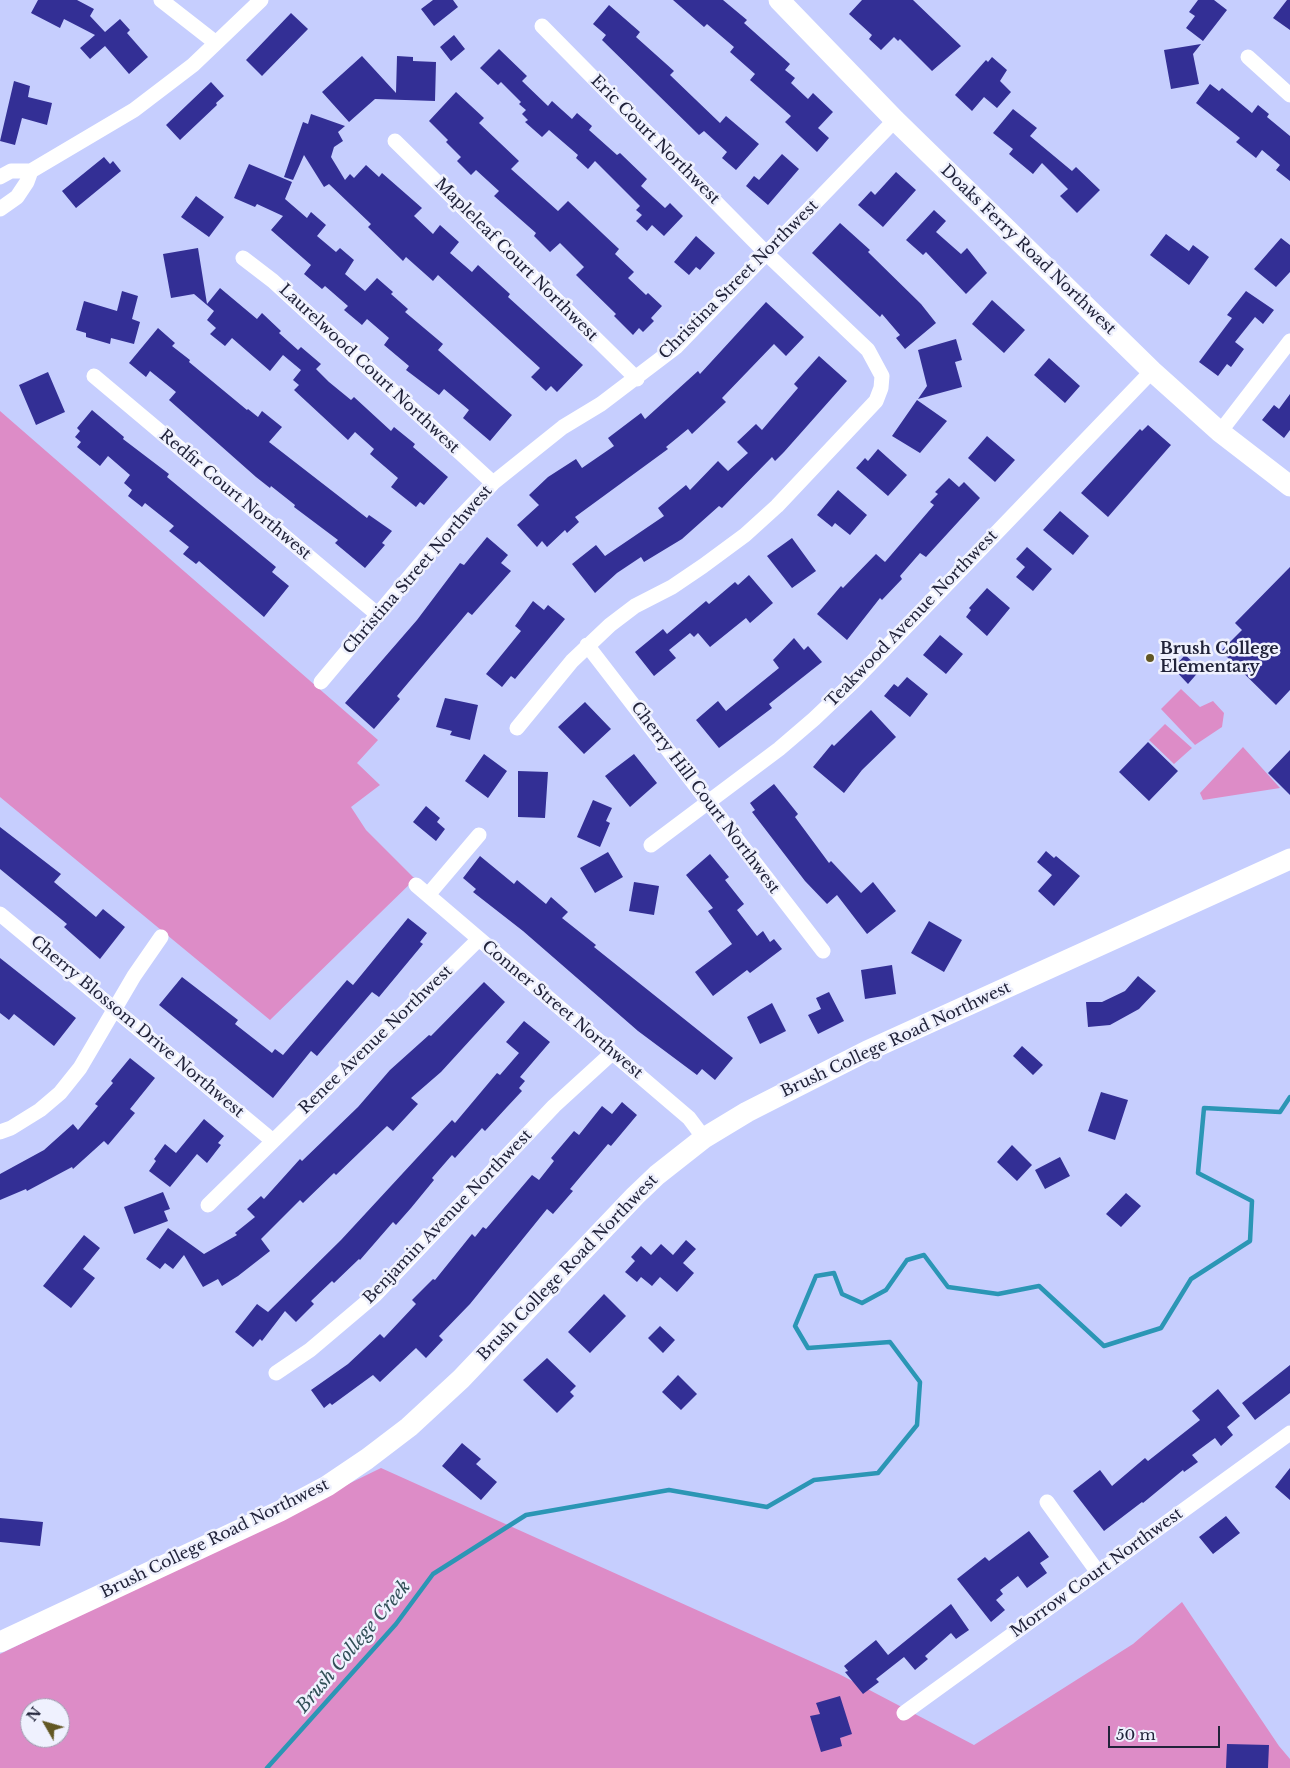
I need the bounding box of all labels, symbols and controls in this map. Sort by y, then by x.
street label: Eric Court Northwest [586,71,724,209]
street label: Doaks Ferry Road Northwest [936,161,1120,339]
street label: Mapleleaf Court Northwest [430,174,602,346]
street label: Christina Street Northwest [655,196,823,364]
street label: Laurelwood Court Northwest [275,280,463,458]
street label: Redfir Court Northwest [155,426,315,564]
street label: Christina Street Northwest [339,482,497,658]
street label: Teakwood Avenue Northwest [822,526,1002,712]
place label: Brush College Elementary [1160,639,1279,677]
marker: Brush College Elementary [1144,652,1156,664]
street label: Cherry Hill Court Northwest [627,698,783,898]
street label: Cherry Blossom Drive Northwest [26,932,248,1122]
street label: Conner Street Northwest [478,937,646,1083]
street label: Renee Avenue Northwest [295,962,457,1118]
street label: Brush College Road Northwest [778,978,1014,1102]
street label: Benjamin Avenue Northwest [360,1126,536,1308]
street label: Brush College Road Northwest [474,1171,662,1365]
street label: Brush College Road Northwest [98,1475,332,1603]
street label: Morrow Court Northwest [1007,1504,1187,1642]
water label: Brush College Creek [292,1577,416,1717]
north arrow [20,1698,70,1748]
text: N [23,1704,45,1725]
scale bar [1110,1716,1222,1748]
text: 50 m [1116,1725,1156,1744]

